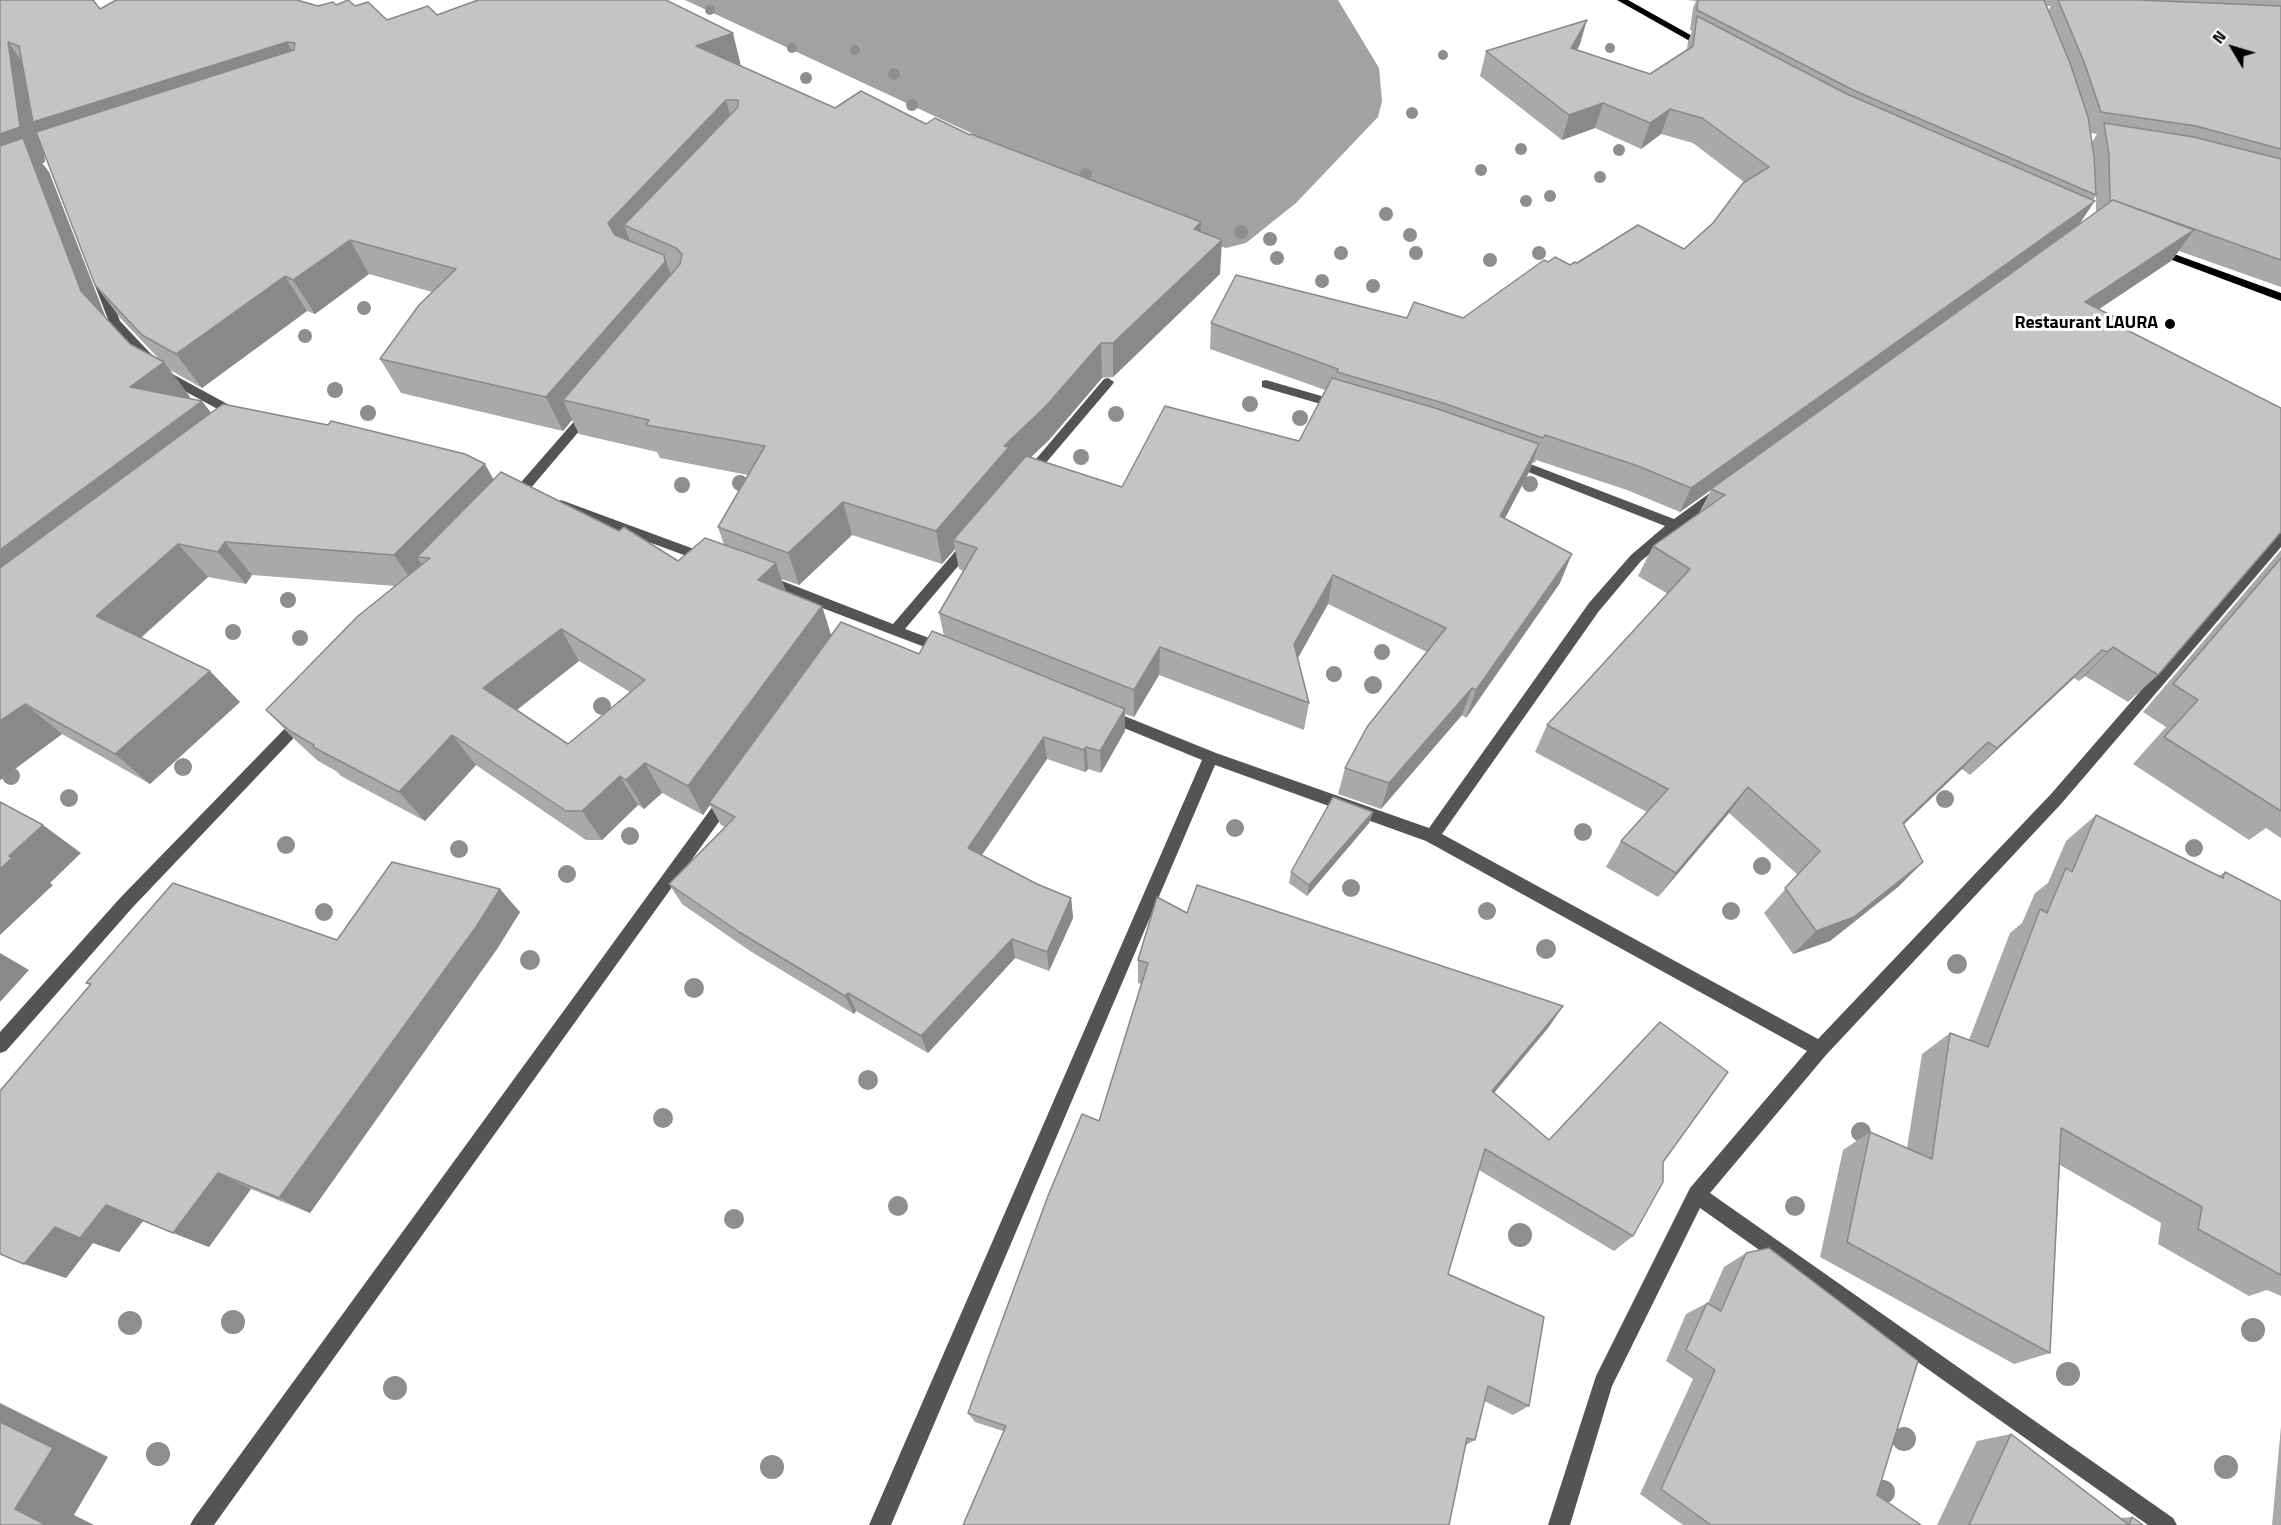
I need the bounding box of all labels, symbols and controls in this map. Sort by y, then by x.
north arrow [2203,18,2263,78]
text: N [2206,25,2232,49]
place label: Restaurant LAURA [2014,313,2158,335]
marker: Restaurant LAURA [2163,317,2177,331]

